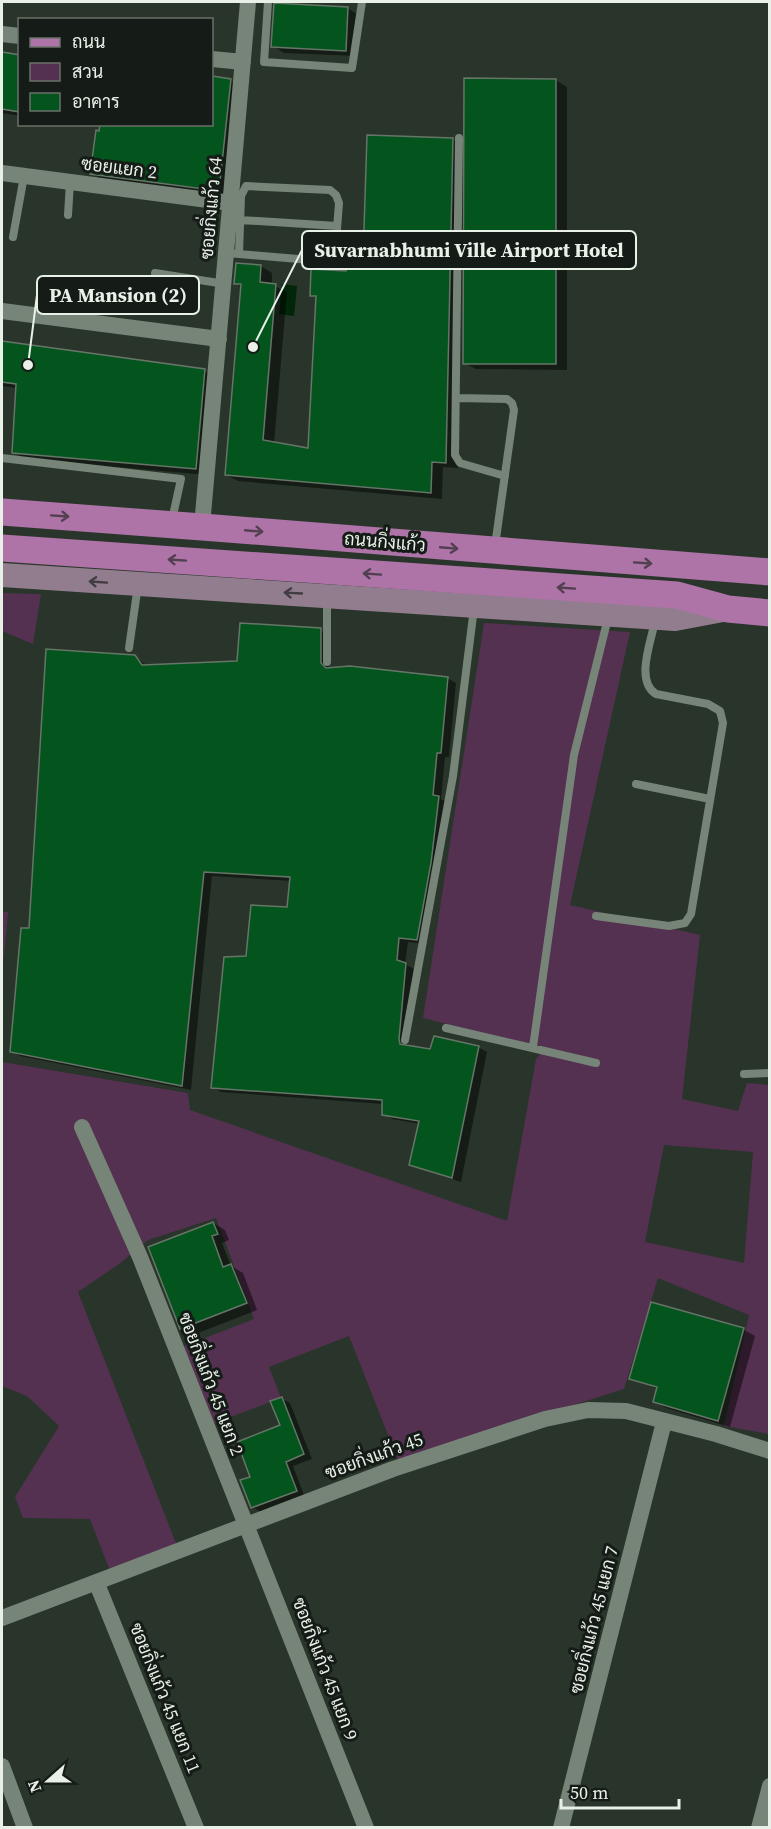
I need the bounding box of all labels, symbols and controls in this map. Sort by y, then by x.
legend [18,18,213,126]
text: ถนน [72,29,105,54]
text: สวน [72,59,103,84]
text: อาคาร [72,89,120,114]
street label: ซอยแยก 2 [80,150,158,185]
street label: ซอยกิ่งแก้ว 64 [191,156,227,260]
callout: Suvarnabhumi Ville Airport Hotel [302,231,636,269]
text: Suvarnabhumi Ville Airport Hotel [314,236,624,264]
callout: PA Mansion (2) [37,276,199,314]
text: PA Mansion (2) [49,281,187,309]
one-way arrow [49,511,69,522]
street label: ถนนกิ่งแก้ว [343,523,427,558]
one-way arrow [244,526,264,537]
one-way arrow [438,543,458,554]
one-way arrow [168,554,188,565]
one-way arrow [632,558,652,569]
one-way arrow [362,568,382,579]
one-way arrow [89,576,109,587]
one-way arrow [557,582,577,593]
one-way arrow [283,588,303,599]
street label: ซอยกิ่งแก้ว 45 แยก 2 [173,1308,252,1459]
street label: ซอยกิ่งแก้ว 45 [321,1424,426,1485]
street label: ซอยกิ่งแก้ว 45 แยก 7 [561,1543,624,1696]
street label: ซอยกิ่งแก้ว 45 แยก 9 [287,1593,366,1744]
street label: ซอยกิ่งแก้ว 45 แยก 11 [124,1618,209,1777]
north arrow [18,1751,78,1811]
scale bar [561,1772,680,1810]
text: N [22,1777,46,1796]
text: 50 m [570,1780,608,1805]

